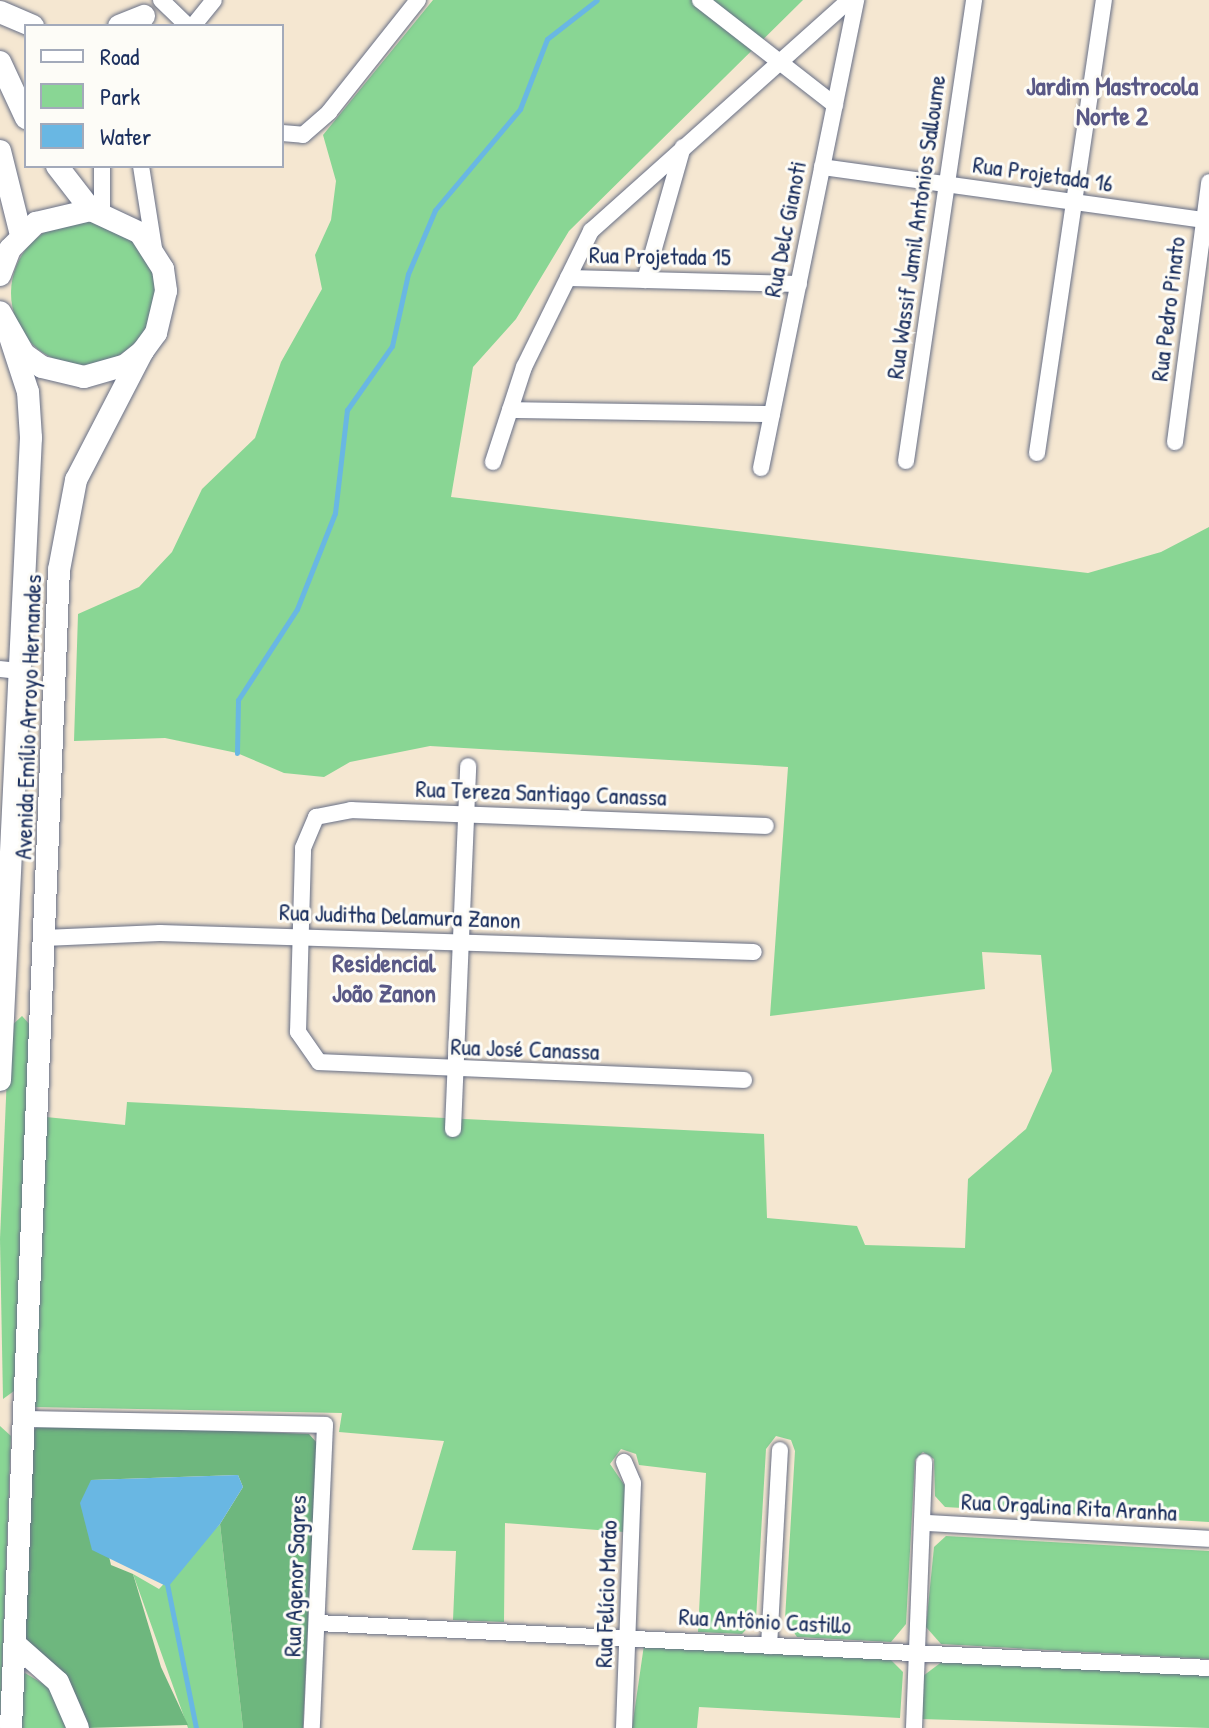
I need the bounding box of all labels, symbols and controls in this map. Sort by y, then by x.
legend [24,24,284,168]
text: Road [100,40,139,72]
district label: Jardim Mastrocola Norte 2 [1026,70,1198,132]
street label: Rua Wassif Jamil Antonios Salloume [880,73,952,381]
text: Park [100,80,140,112]
text: Water [100,120,151,152]
street label: Rua Projetada 16 [971,150,1115,198]
street label: Rua Delc Gianoti [758,158,812,300]
street label: Rua Pedro Pinato [1145,235,1191,383]
street label: Rua Projetada 15 [589,240,731,272]
street label: Avenida Emílio Arroyo Hernandes [9,574,47,860]
street label: Rua Tereza Santiago Canassa [415,774,667,812]
street label: Rua Juditha Delamura Zanon [279,897,521,935]
district label: Residencial João Zanon [332,947,436,1008]
street label: Rua José Canassa [450,1032,600,1066]
street label: Rua Orgalina Rita Aranha [961,1487,1177,1527]
street label: Rua Agenor Sagres [278,1495,312,1657]
street label: Rua Felício Marão [589,1520,623,1668]
street label: Rua Antônio Castillo [678,1602,852,1640]

